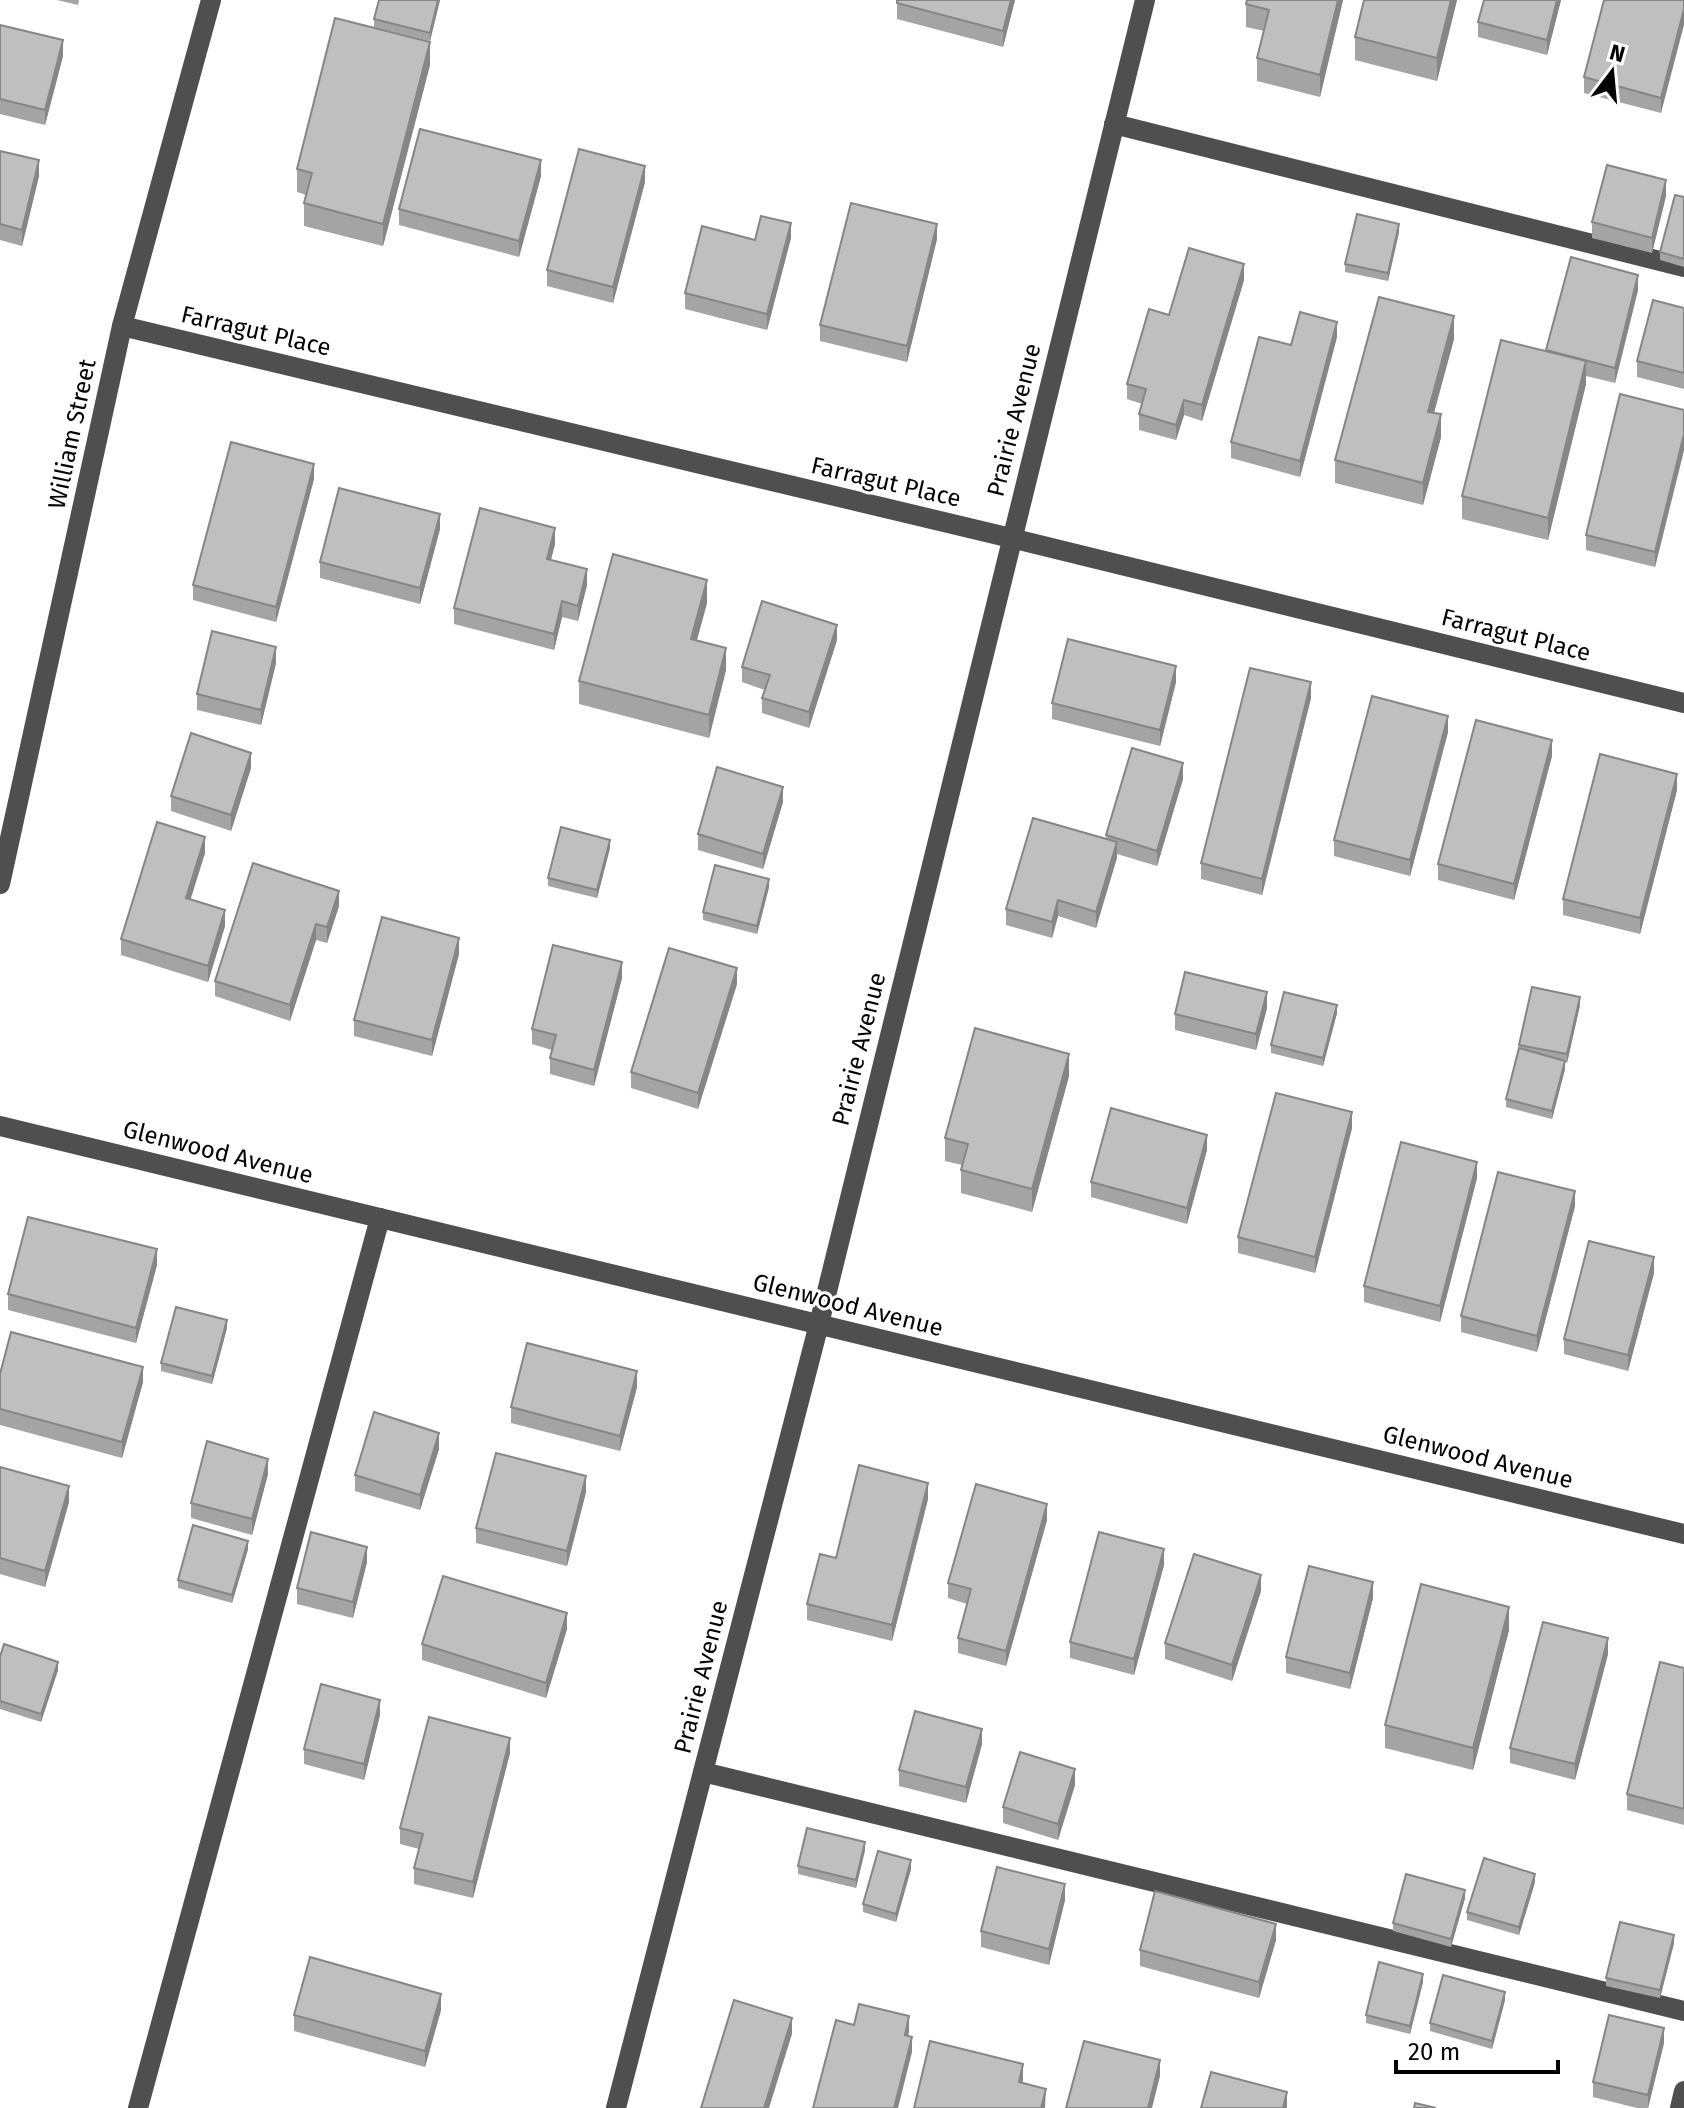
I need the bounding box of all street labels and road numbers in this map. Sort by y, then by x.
street label: Farragut Place [178,300,334,362]
street label: Prairie Avenue [981,341,1047,499]
street label: William Street [42,356,102,512]
street label: Farragut Place [808,451,964,513]
street label: Farragut Place [1438,603,1594,667]
street label: Prairie Avenue [826,970,892,1128]
street label: Glenwood Avenue [120,1115,316,1189]
street label: Glenwood Avenue [750,1268,946,1342]
street label: Glenwood Avenue [1380,1420,1576,1494]
street label: Prairie Avenue [668,1598,734,1756]

